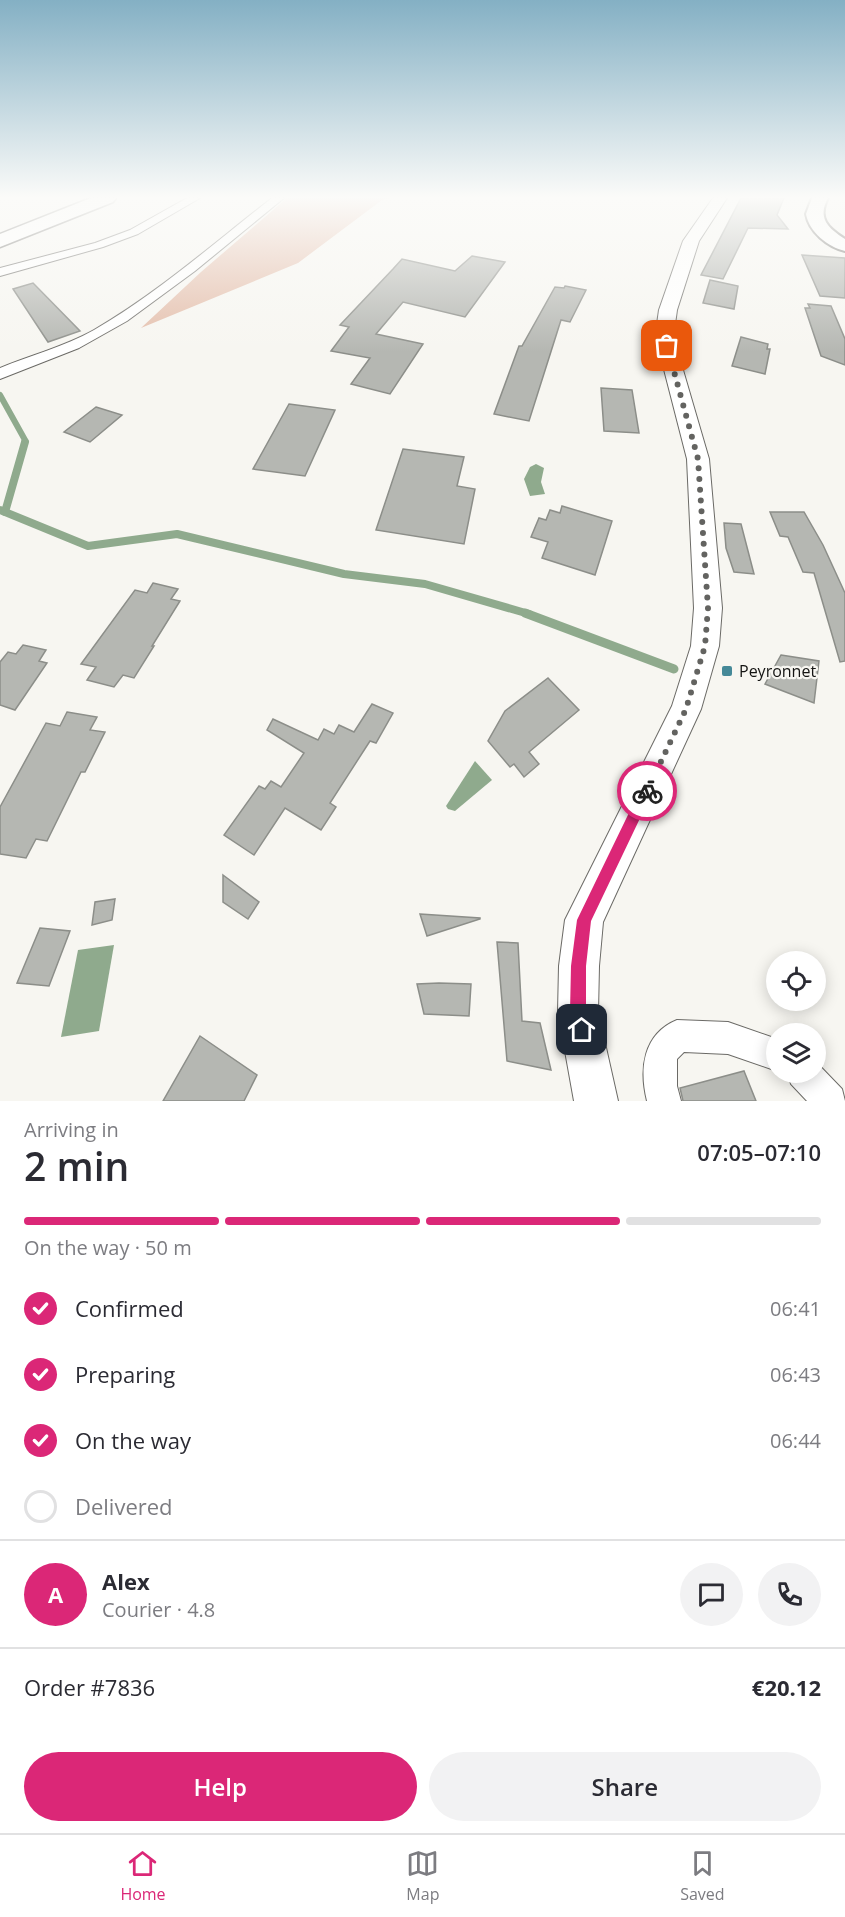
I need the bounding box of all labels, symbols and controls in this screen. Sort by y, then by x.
pin [641,320,692,371]
icon: bag [650,329,683,362]
place label: Peyronnet [739,660,816,682]
marker: Peyronnet [720,664,734,678]
courier [617,761,677,821]
icon: bike [631,775,664,808]
map controls [766,951,826,1083]
button: locate [766,951,826,1011]
pin [556,1004,607,1055]
icon: home [565,1013,598,1046]
button: layers [766,1023,826,1083]
text: Arriving in [24,1116,119,1143]
text: 07:05–07:10 [697,1137,821,1167]
text: 2 min [24,1139,129,1192]
text: On the way · 50 m [24,1234,192,1261]
icon: check [24,1292,57,1325]
text: Confirmed [75,1293,184,1323]
text: 06:41 [770,1295,821,1322]
icon: check [24,1358,57,1391]
text: Preparing [75,1359,175,1389]
text: 06:43 [770,1361,821,1388]
icon: check [24,1424,57,1457]
text: On the way [75,1425,191,1455]
text: 06:44 [770,1427,821,1454]
text: Delivered [75,1491,173,1521]
button: chat [680,1563,743,1626]
button: phone [758,1563,821,1626]
text: Alex [102,1566,150,1596]
text: A [48,1579,63,1609]
text: Courier · 4.8 [102,1596,215,1623]
text: Order #7836 [24,1672,155,1702]
text: €20.12 [752,1672,821,1702]
button: Help [24,1752,417,1821]
button: Share [429,1752,821,1821]
tab: Home [120,1847,166,1905]
tab: Map [406,1847,439,1905]
tab: Saved [680,1847,725,1905]

